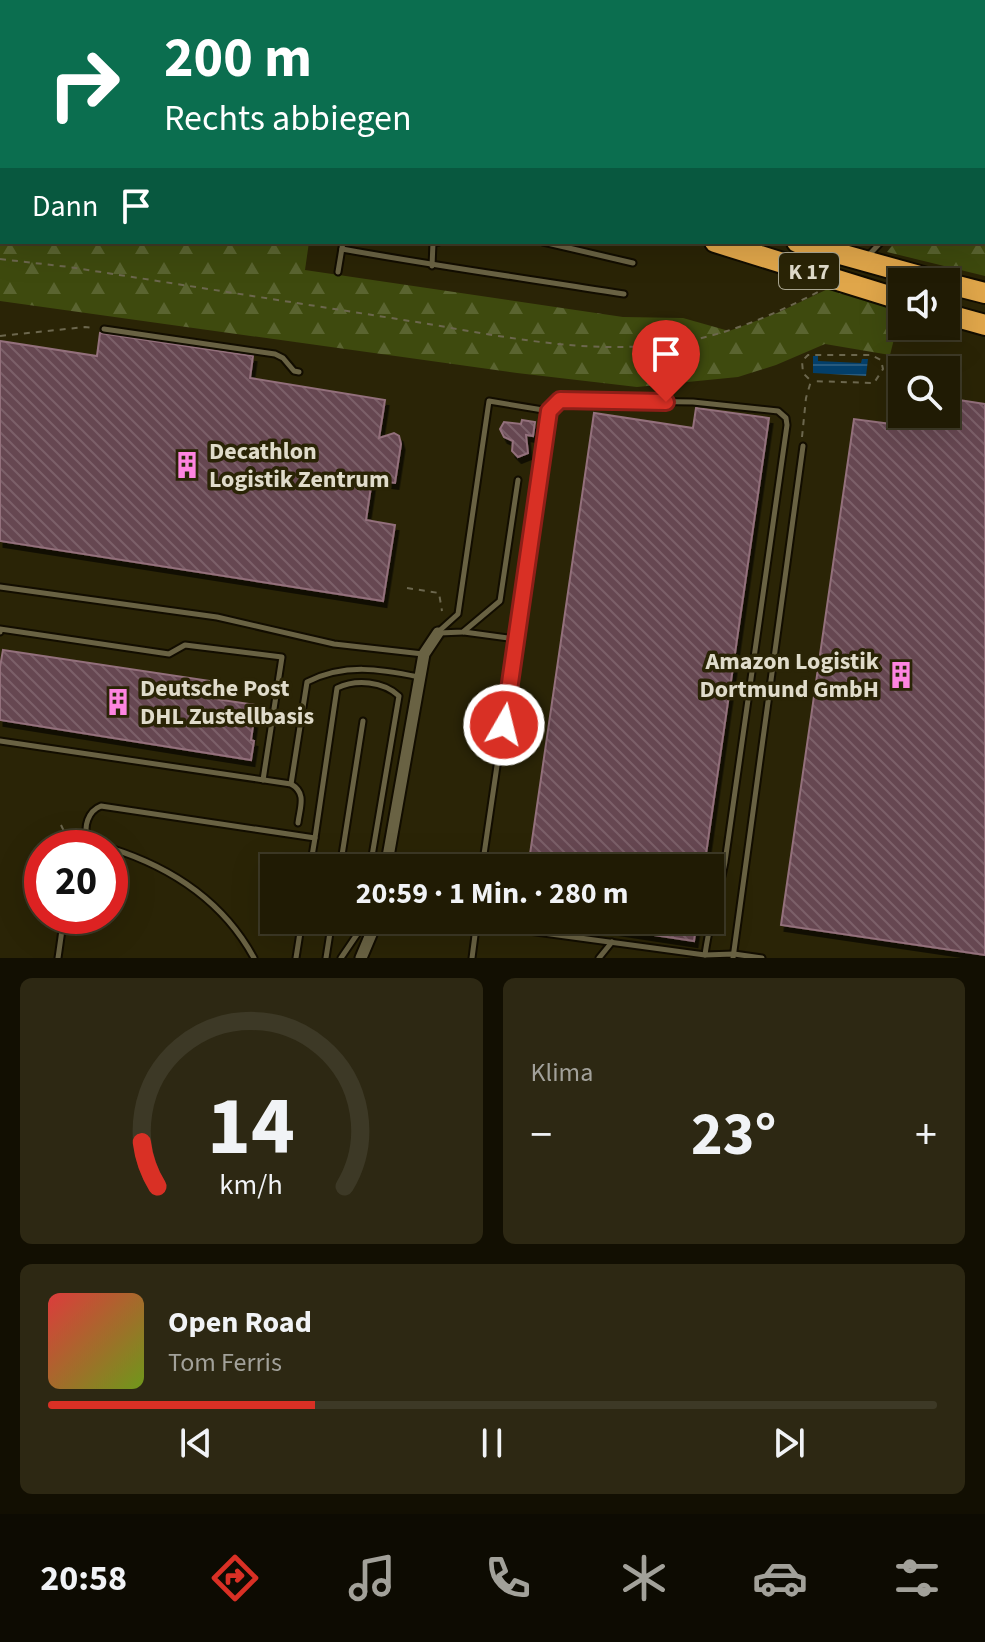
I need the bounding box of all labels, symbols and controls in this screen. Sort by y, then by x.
text: 200 m [164,19,312,98]
icon: right [32,32,136,136]
text: Rechts abbiegen [164,93,412,144]
icon: arrive [114,184,158,228]
text: Dann [32,185,98,228]
road number: K 17 [779,253,839,289]
map controls [888,268,960,428]
button: sound [888,268,960,340]
pin [632,320,700,402]
icon: arrive [644,332,688,376]
button: search [888,356,960,428]
place label: Decathlon Logistik Zentrum [209,434,390,497]
building icon: Decathlon Logistik Zentrum [172,450,202,480]
place label: Amazon Logistik Dortmund GmbH [699,644,880,707]
building icon: Amazon Logistik Dortmund GmbH [886,660,916,690]
place label: Deutsche Post DHL Zustellbasis [140,671,314,734]
position arrow [462,683,546,767]
building icon: Deutsche Post DHL Zustellbasis [103,687,133,717]
speed limit sign: 20 [24,830,128,934]
text: 20:59 · 1 Min. · 280 m [356,872,628,915]
text: Klima [531,1054,593,1091]
text: 14 [207,1068,295,1186]
text: 23° [691,1093,776,1178]
text: − [531,1104,552,1167]
text: + [915,1104,937,1167]
text: km/h [220,1165,283,1205]
text: Open Road [168,1301,312,1344]
text: Tom Ferris [168,1344,282,1381]
icon: previous [174,1421,218,1465]
icon: pause [470,1421,514,1465]
icon: next [767,1421,811,1465]
icon: directions [207,1550,263,1606]
icon: music [344,1550,400,1606]
icon: phone [480,1550,536,1606]
icon: climate [616,1550,672,1606]
icon: car [752,1550,808,1606]
icon: filters [889,1550,945,1606]
text: 20:58 [40,1553,127,1604]

